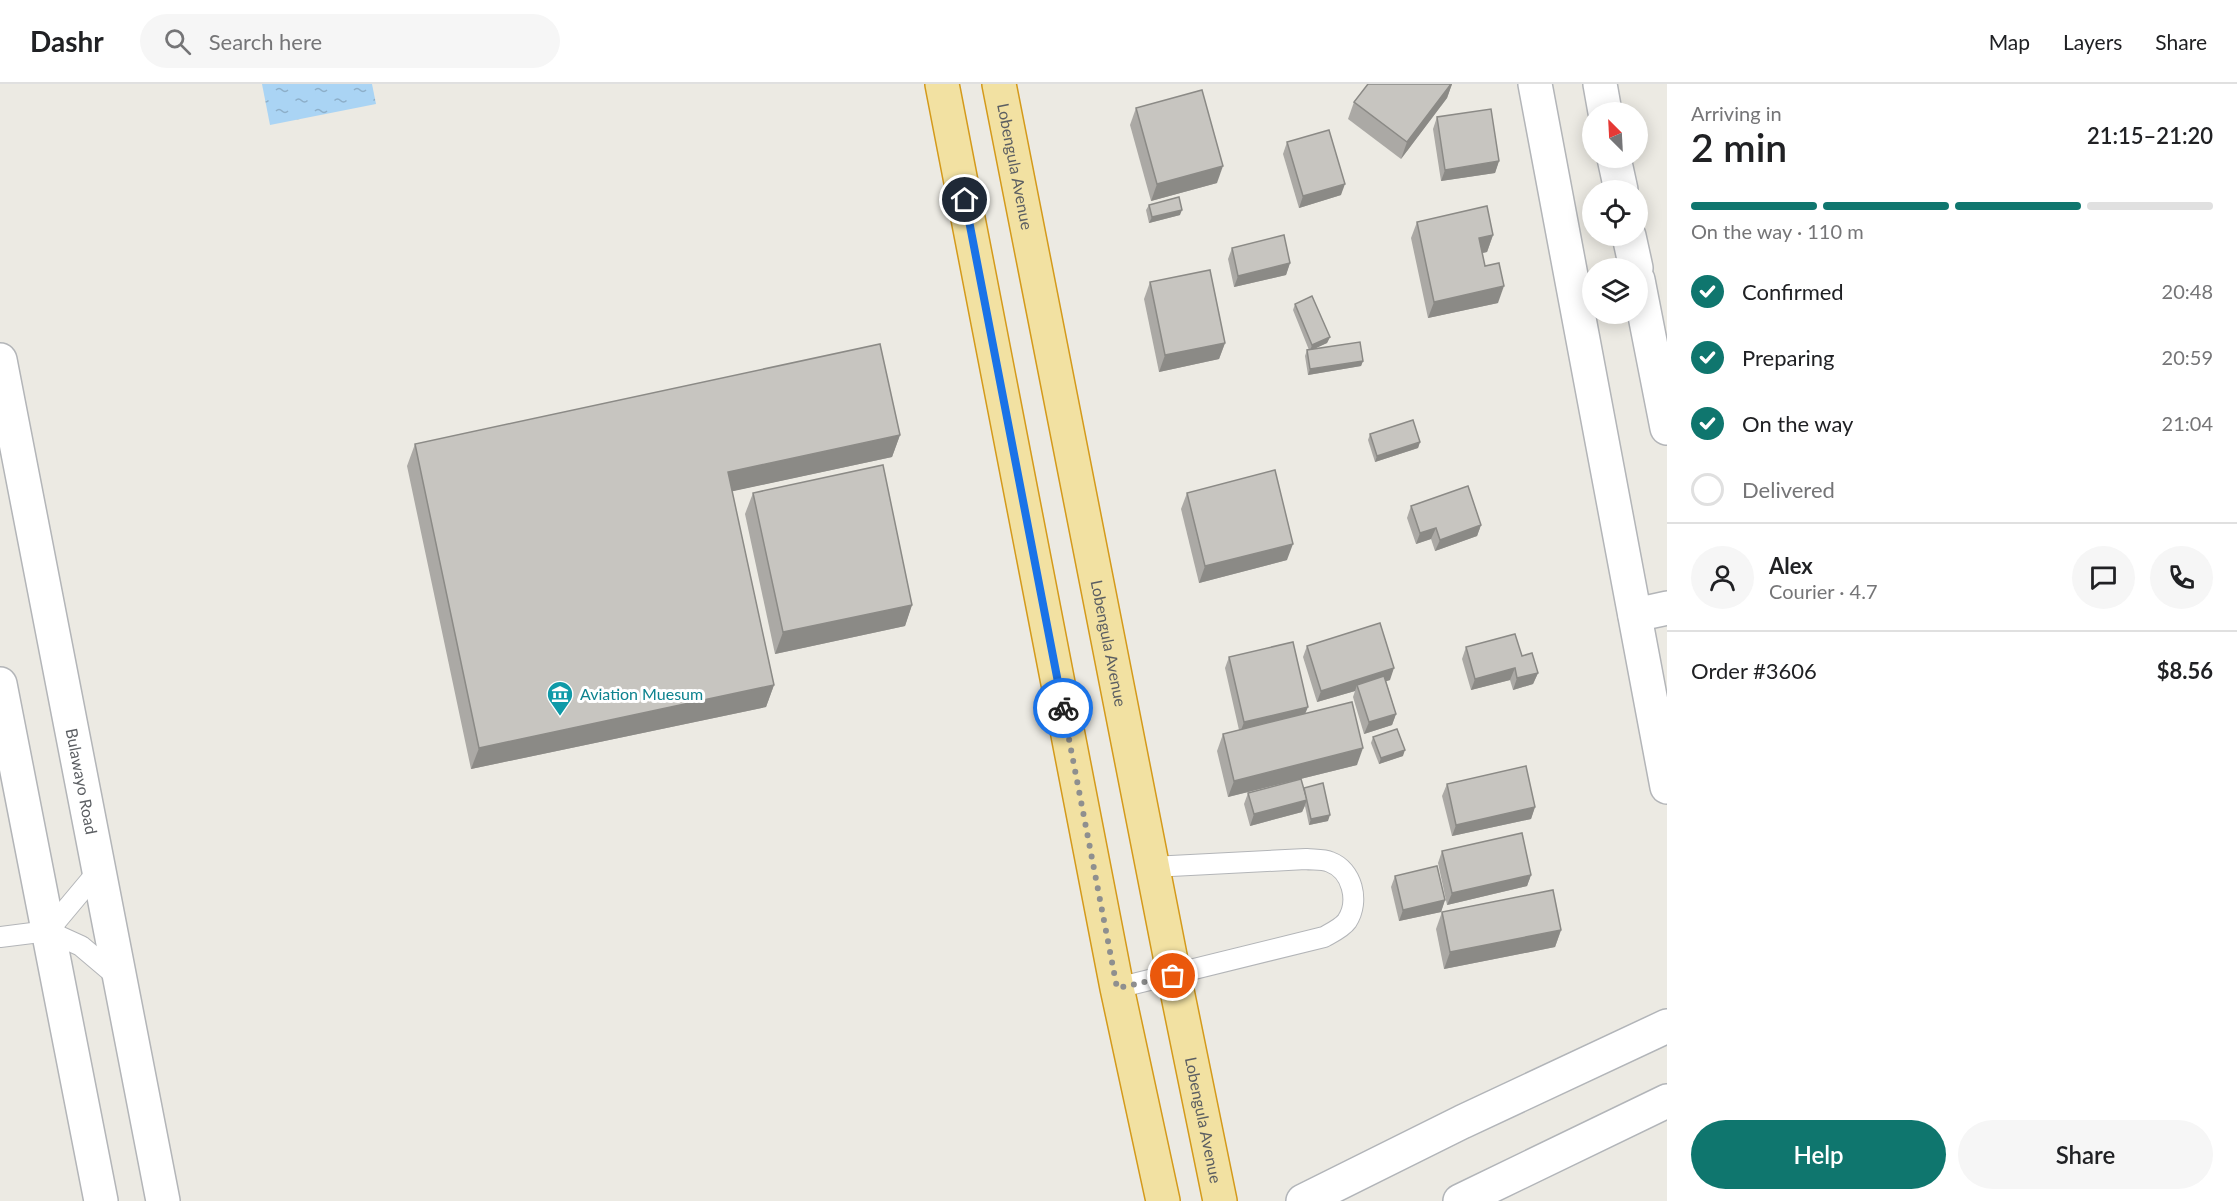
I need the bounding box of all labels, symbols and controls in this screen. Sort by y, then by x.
search box [140,14,560,68]
text: Dashr [30,24,104,58]
icon: search [161,25,194,58]
text: Search here [209,28,322,55]
text: Map [1989,29,2030,54]
text: Layers [2063,29,2122,54]
text: Share [2155,29,2207,54]
street label: Lobengula Avenue [994,101,1037,231]
text: Arriving in [1691,101,1782,125]
north arrow [1582,102,1648,168]
map controls [1582,102,1648,324]
text: 21:15–21:20 [2087,122,2213,149]
text: 2 min [1691,124,1787,170]
pin [939,174,990,225]
button: locate [1582,180,1648,246]
icon: home [948,183,981,216]
text: On the way · 110 m [1691,219,1864,243]
button: layers [1582,258,1648,324]
icon: check [1691,275,1724,308]
text: Confirmed [1742,278,1844,305]
text: 20:48 [2162,279,2213,303]
icon: check [1691,341,1724,374]
text: Preparing [1742,344,1834,371]
text: 20:59 [2162,345,2213,369]
icon: check [1691,407,1724,440]
text: On the way [1742,410,1853,437]
text: 21:04 [2162,411,2213,435]
text: Delivered [1742,476,1835,503]
button: person [1691,546,1754,609]
button: chat [2072,546,2135,609]
button: phone [2150,546,2213,609]
text: Alex [1769,552,1813,579]
street label: Lobengula Avenue [1088,578,1131,708]
text: Courier · 4.7 [1769,579,1878,603]
text: Order #3606 [1691,657,1817,684]
text: $8.56 [2157,657,2213,684]
courier [1033,678,1093,738]
museum icon: Aviation Muesum [545,679,575,717]
place label: Aviation Muesum [580,684,703,703]
icon: bike [1047,692,1080,725]
street label: Bulawayo Road [63,726,102,836]
pin [1147,950,1198,1001]
icon: bag [1156,959,1189,992]
street label: Lobengula Avenue [1182,1055,1226,1185]
button: Help [1691,1120,1946,1189]
button: Share [1958,1120,2213,1189]

